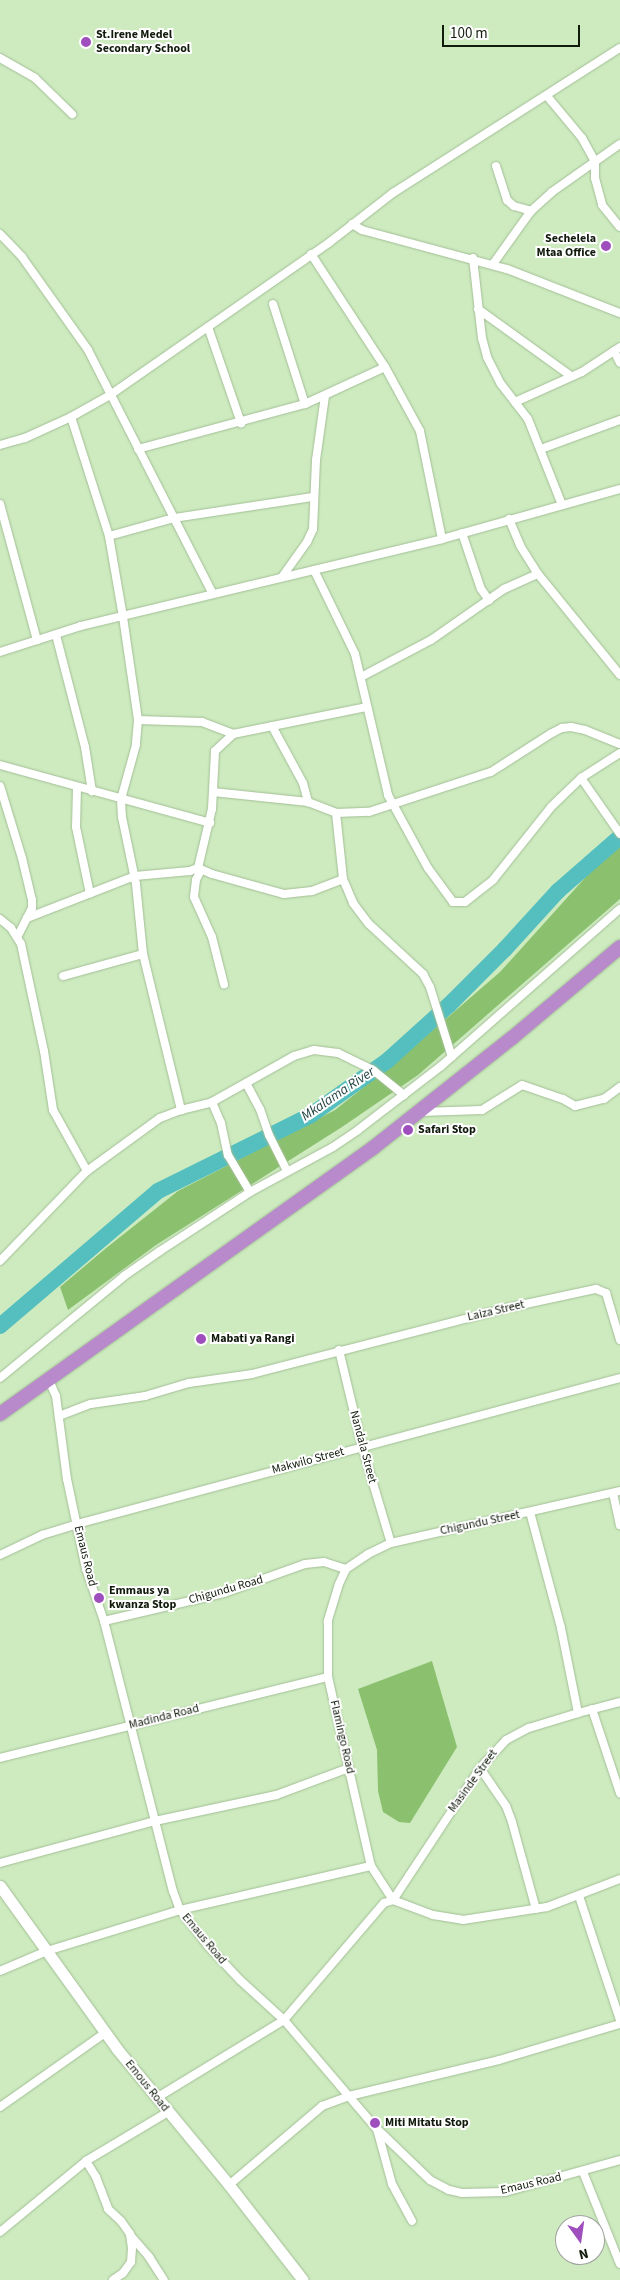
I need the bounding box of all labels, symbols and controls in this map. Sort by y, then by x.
scale bar [445,15,582,47]
text: 100 m [450,23,488,44]
place label: St.Irene Medel Secondary School [96,28,190,56]
marker: St.Irene Medel Secondary School [80,36,92,48]
place label: Sechelela Mtaa Office [537,232,596,260]
marker: Sechelela Mtaa Office [600,240,612,252]
water label: Mkalama River [298,1063,378,1125]
place label: Safari Stop [418,1123,476,1137]
marker: Safari Stop [402,1124,414,1136]
street label: Laiza Street [466,1297,526,1325]
place label: Mabati ya Rangi [211,1332,295,1346]
marker: Mabati ya Rangi [195,1333,207,1345]
street label: Nandala Street [346,1409,380,1485]
street label: Makwilo Street [270,1444,346,1478]
street label: Chigundu Street [439,1508,521,1538]
street label: Emaus Road [71,1524,99,1588]
street label: Chigundu Road [187,1572,265,1608]
place label: Emmaus ya kwanza Stop [109,1584,176,1612]
marker: Emmaus ya kwanza Stop [93,1592,105,1604]
street label: Flamingo Road [327,1699,357,1775]
street label: Madinda Road [127,1701,201,1733]
street label: Masinde Street [445,1747,501,1815]
street label: Emaus Road [179,1911,229,1967]
street label: Emous Road [122,2057,172,2115]
place label: Miti Mitatu Stop [385,2116,469,2130]
marker: Miti Mitatu Stop [369,2117,381,2129]
street label: Emaus Road [499,2170,563,2198]
north arrow [555,2215,605,2265]
text: N [576,2243,590,2264]

